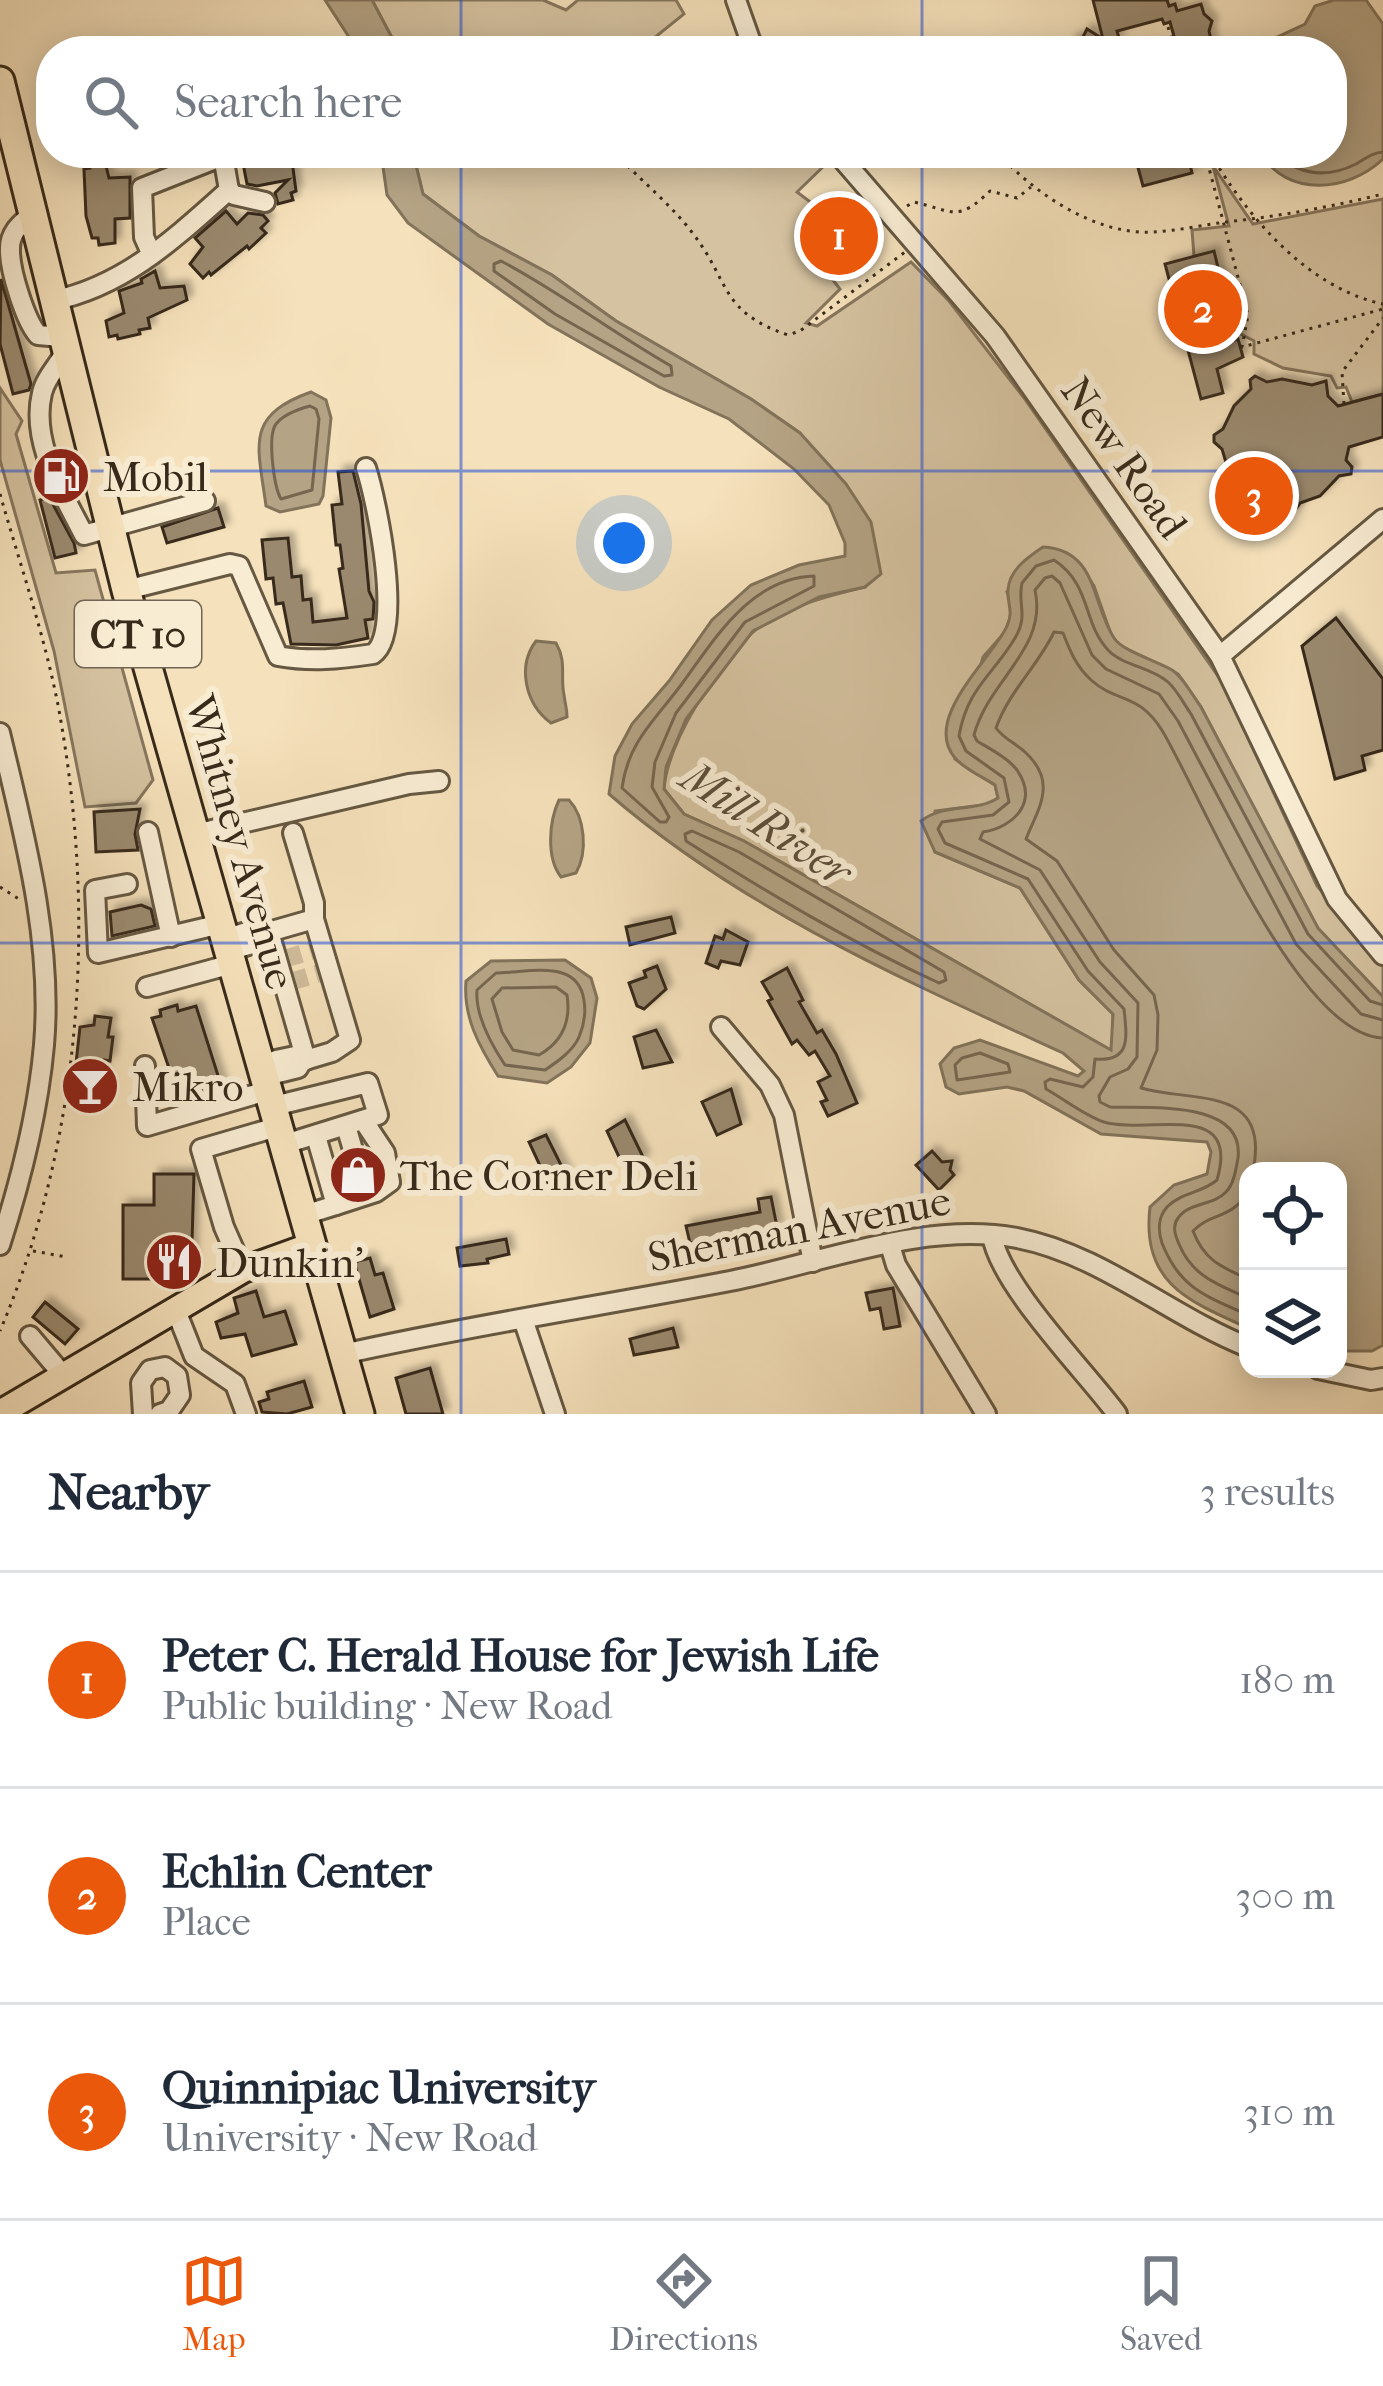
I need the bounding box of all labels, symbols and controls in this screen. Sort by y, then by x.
search box [36,36,1347,168]
icon: search [78,69,144,135]
text: Search here [174,76,402,129]
pin: 1 [800,191,878,281]
pin: 2 [1164,264,1242,354]
street label: New Road [1051,368,1198,549]
fuel station icon: Mobil [30,445,92,507]
pin: 3 [1215,451,1293,541]
place label: Mobil [103,453,208,502]
your location [594,513,654,573]
road number: CT 10 [75,601,201,667]
street label: Whitney Avenue [174,689,305,995]
water label: Mill River [669,748,863,900]
bar icon: Mikro [59,1055,121,1117]
place label: Mikro [132,1063,244,1112]
shop icon: The Corner Deli [327,1144,389,1206]
place label: The Corner Deli [400,1152,698,1201]
map controls [1239,1162,1347,1378]
button: locate [1239,1162,1347,1270]
street label: Sherman Avenue [644,1176,955,1283]
restaurant icon: Dunkin' [143,1231,205,1293]
place label: Dunkin' [216,1239,363,1288]
button: layers [1239,1270,1347,1378]
text: Nearby [48,1462,209,1522]
text: 3 results [1200,1469,1335,1515]
text: Peter C. Herald House for Jewish Life [162,1630,879,1683]
text: 1 [80,1657,94,1703]
text: 180 m [1239,1657,1335,1703]
text: Public building · New Road [162,1683,612,1729]
text: Echlin Center [162,1846,432,1899]
text: 2 [77,1873,97,1919]
text: 300 m [1235,1873,1335,1919]
text: Place [162,1899,251,1945]
text: Quinnipiac University [162,2062,595,2115]
text: 3 [79,2089,95,2135]
text: 310 m [1243,2089,1335,2135]
text: University · New Road [162,2115,537,2161]
tab: Map [181,2248,247,2359]
tab: Directions [609,2248,758,2359]
tab: Saved [1120,2248,1202,2359]

